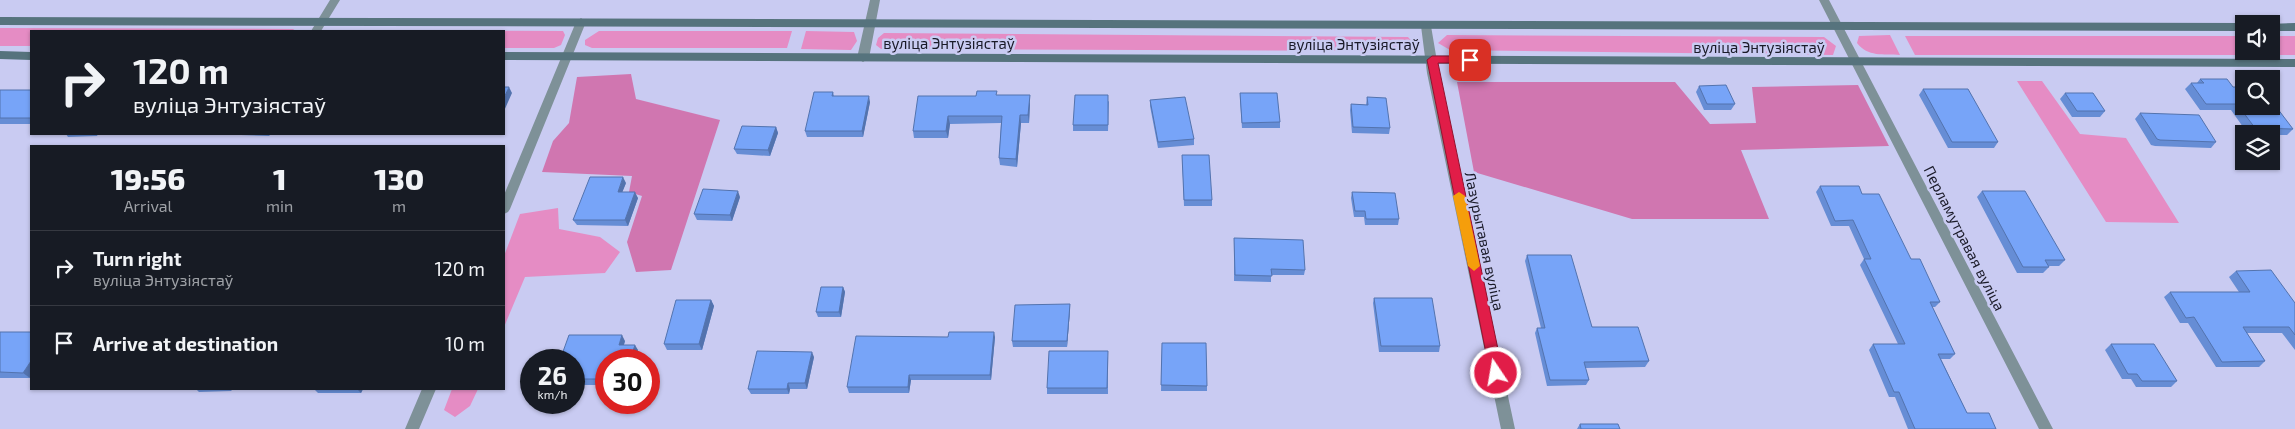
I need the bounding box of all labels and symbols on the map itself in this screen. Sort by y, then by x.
street label: вуліца Энтузіястаў [883,34,1015,53]
street label: вуліца Энтузіястаў [1288,35,1420,54]
street label: вуліца Энтузіястаў [1693,38,1825,57]
pin [1449,39,1491,81]
street label: Перламутравая вуліца [1920,162,2009,314]
street label: Лазурытавая вуліца [1460,170,1509,312]
position arrow [1469,346,1521,398]
speed limit sign: 30 [595,349,660,414]

